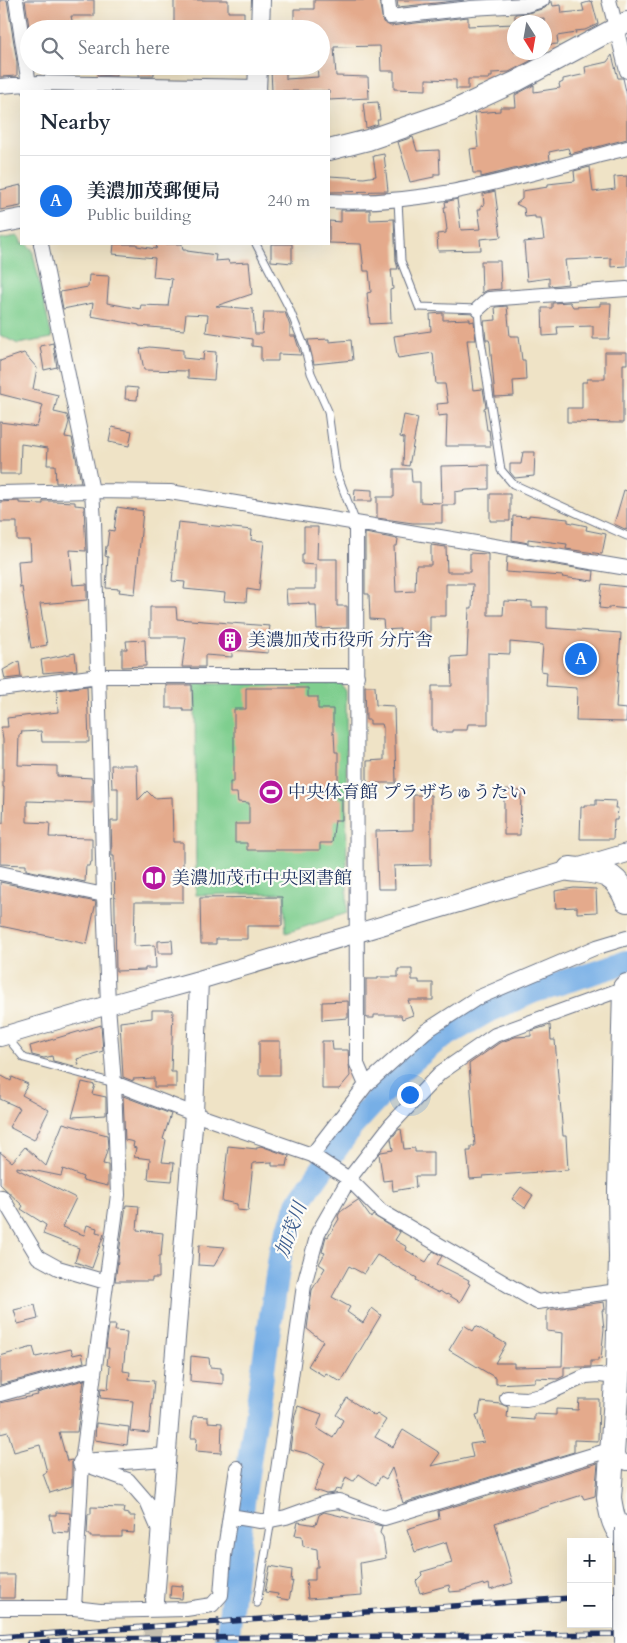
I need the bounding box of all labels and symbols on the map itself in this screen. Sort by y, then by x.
north arrow [507,15,552,60]
building icon: 美濃加茂市役所 分庁舎 [217,627,243,653]
place label: 美濃加茂市役所 分庁舎 [248,628,433,653]
pin: A [565,640,597,678]
sports icon: 中央体育館 プラザちゅうたい [258,779,284,805]
place label: 中央体育館 プラザちゅうたい [288,780,527,805]
library icon: 美濃加茂市中央図書館 [141,865,167,891]
place label: 美濃加茂市中央図書館 [172,866,352,891]
your location [397,1082,423,1108]
water label: 加茂川 [269,1197,314,1261]

